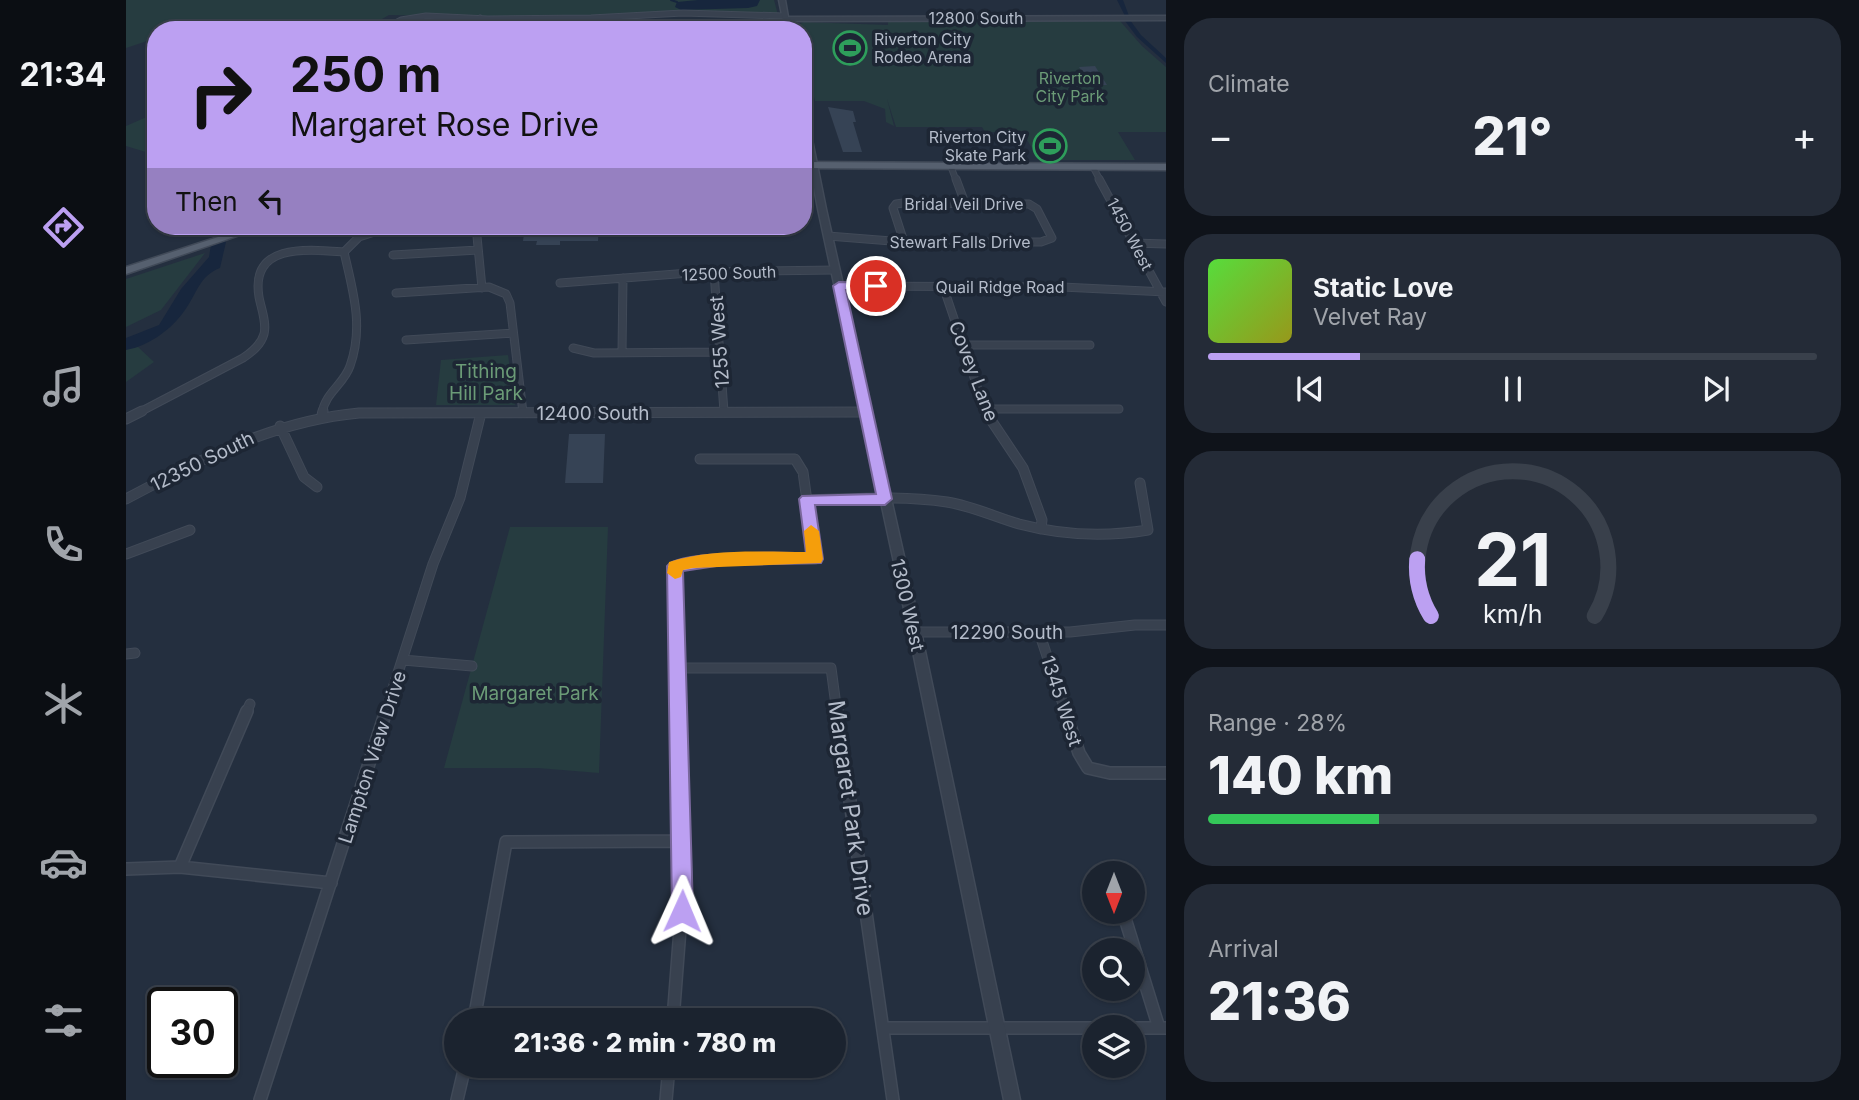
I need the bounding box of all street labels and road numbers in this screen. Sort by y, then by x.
street label: 12800 South [929,8,1023,28]
street label: Bridal Veil Drive [904,194,1024,214]
street label: 1450 West [1103,194,1157,274]
street label: Stewart Falls Drive [890,232,1030,252]
street label: 12500 South [681,261,777,285]
street label: Quail Ridge Road [935,277,1065,297]
street label: 1255 West [705,295,734,389]
street label: Covey Lane [944,318,1003,425]
street label: 12400 South [537,402,649,425]
street label: 12350 South [147,427,258,496]
street label: 1300 West [886,557,929,653]
street label: 12290 South [951,621,1063,644]
street label: 1345 West [1036,653,1087,749]
street label: Lampton View Drive [334,668,411,846]
street label: Margaret Park Drive [822,698,880,918]

